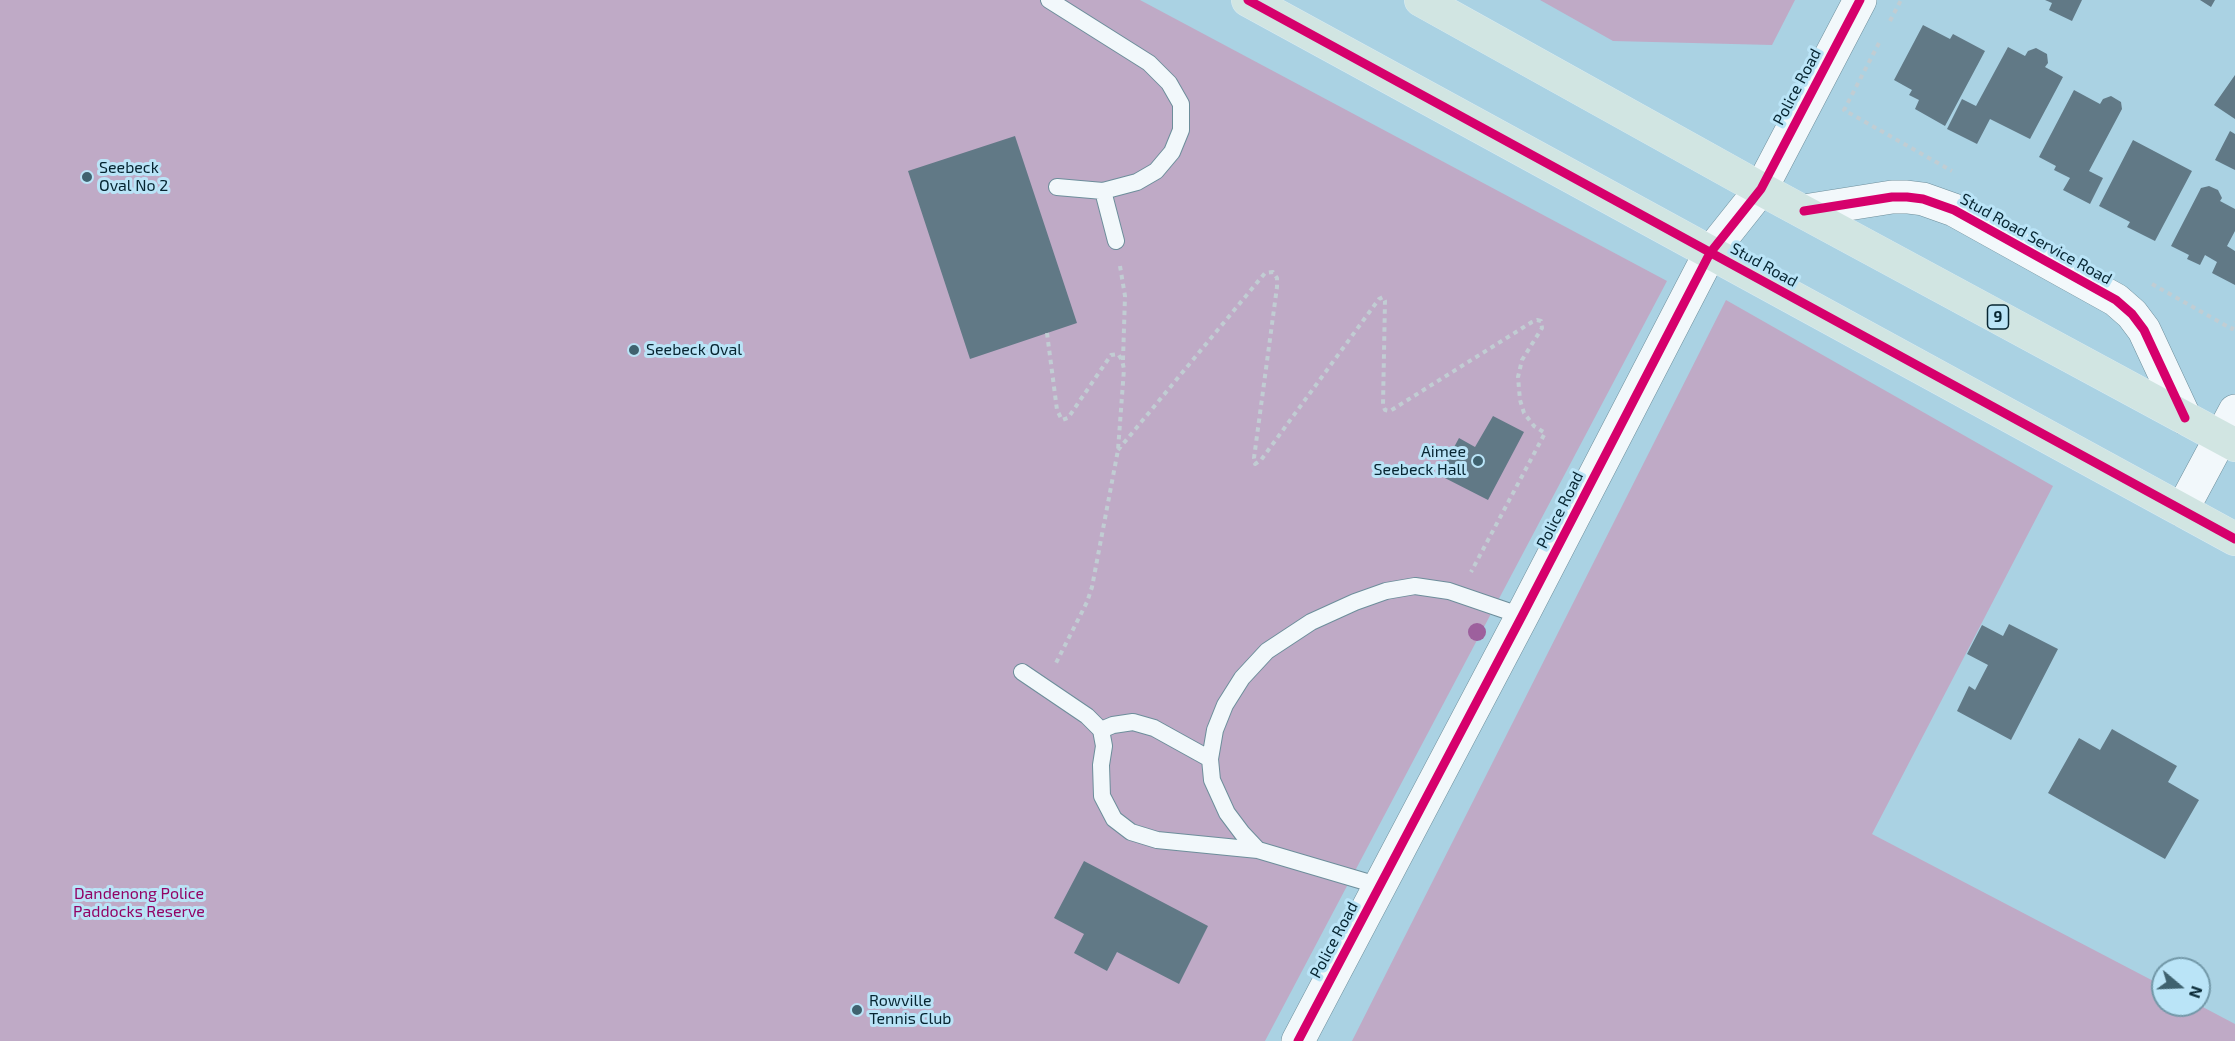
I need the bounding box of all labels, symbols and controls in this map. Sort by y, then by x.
street label: Police Road [1769,45,1825,129]
place label: Seebeck Oval No 2 [99,158,168,196]
marker: Seebeck Oval No 2 [80,170,94,184]
street label: Stud Road Service Road [1957,189,2115,289]
street label: Stud Road [1727,239,1801,291]
road number: 9 [1988,305,2008,329]
place label: Seebeck Oval [646,340,742,360]
marker: Seebeck Oval [627,343,641,357]
place label: Aimee Seebeck Hall [1374,442,1466,480]
marker: Aimee Seebeck Hall [1471,454,1485,468]
street label: Police Road [1532,468,1588,552]
park label: Dandenong Police Paddocks Reserve [73,884,205,922]
street label: Police Road [1306,898,1362,982]
north arrow [2151,957,2211,1017]
text: N [2186,984,2207,1001]
place label: Rowville Tennis Club [869,991,951,1029]
marker: Rowville Tennis Club [850,1003,864,1017]

